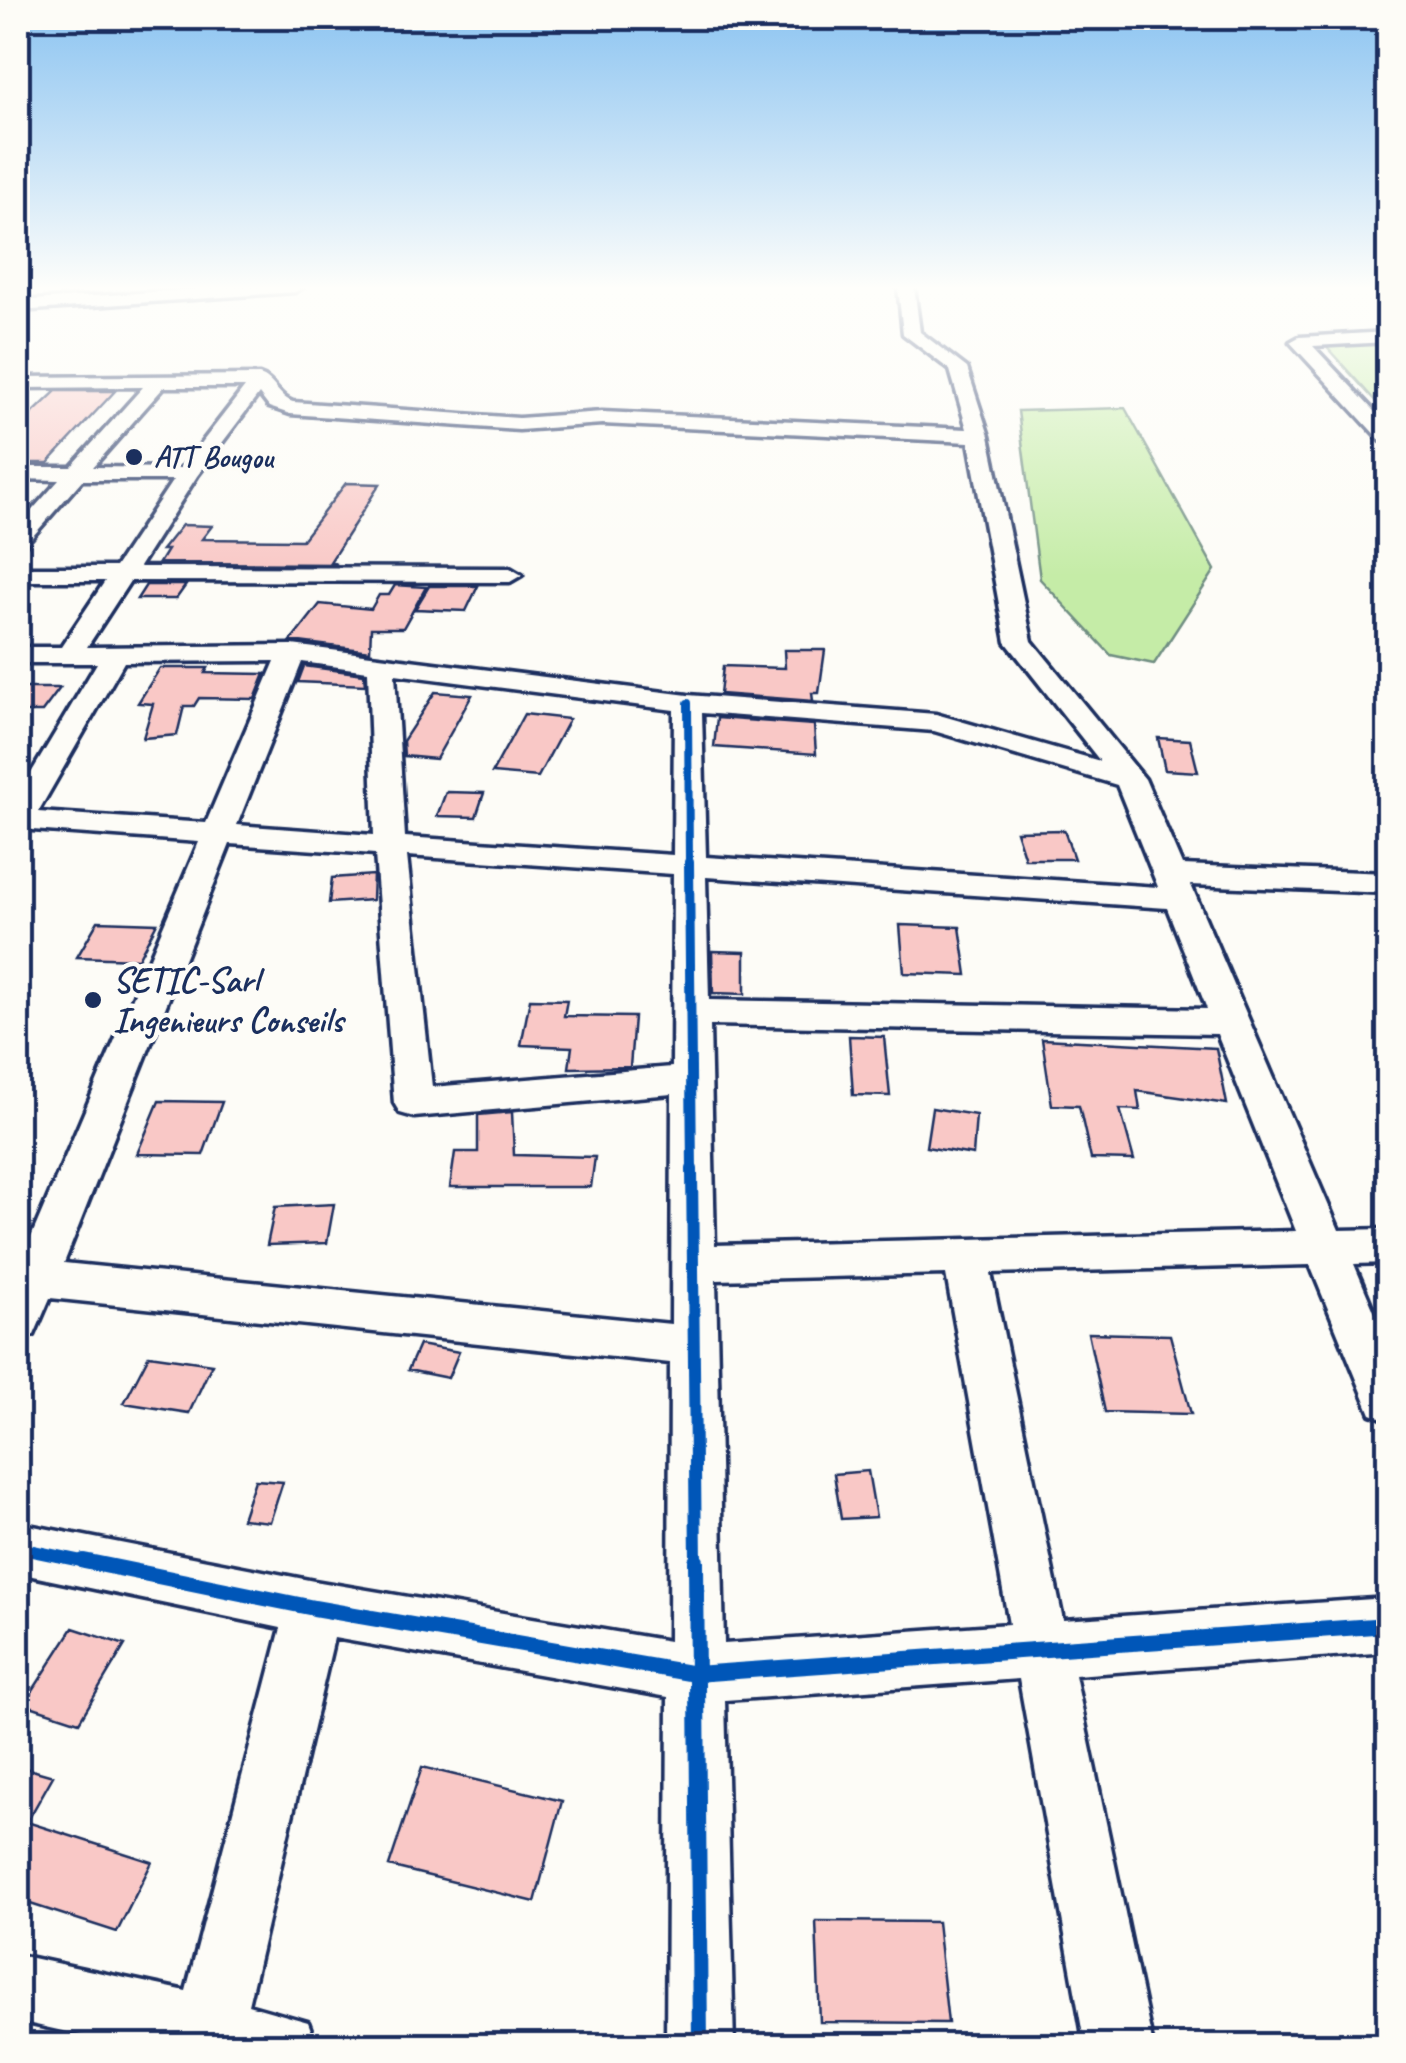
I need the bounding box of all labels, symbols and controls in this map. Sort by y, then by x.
place label: ATT Bougou [154,438,275,476]
marker: ATT Bougou [123,446,145,468]
place label: SETIC-Sarl Ingenieurs Conseils [113,958,347,1043]
marker: SETIC-Sarl Ingenieurs Conseils [82,989,104,1011]

